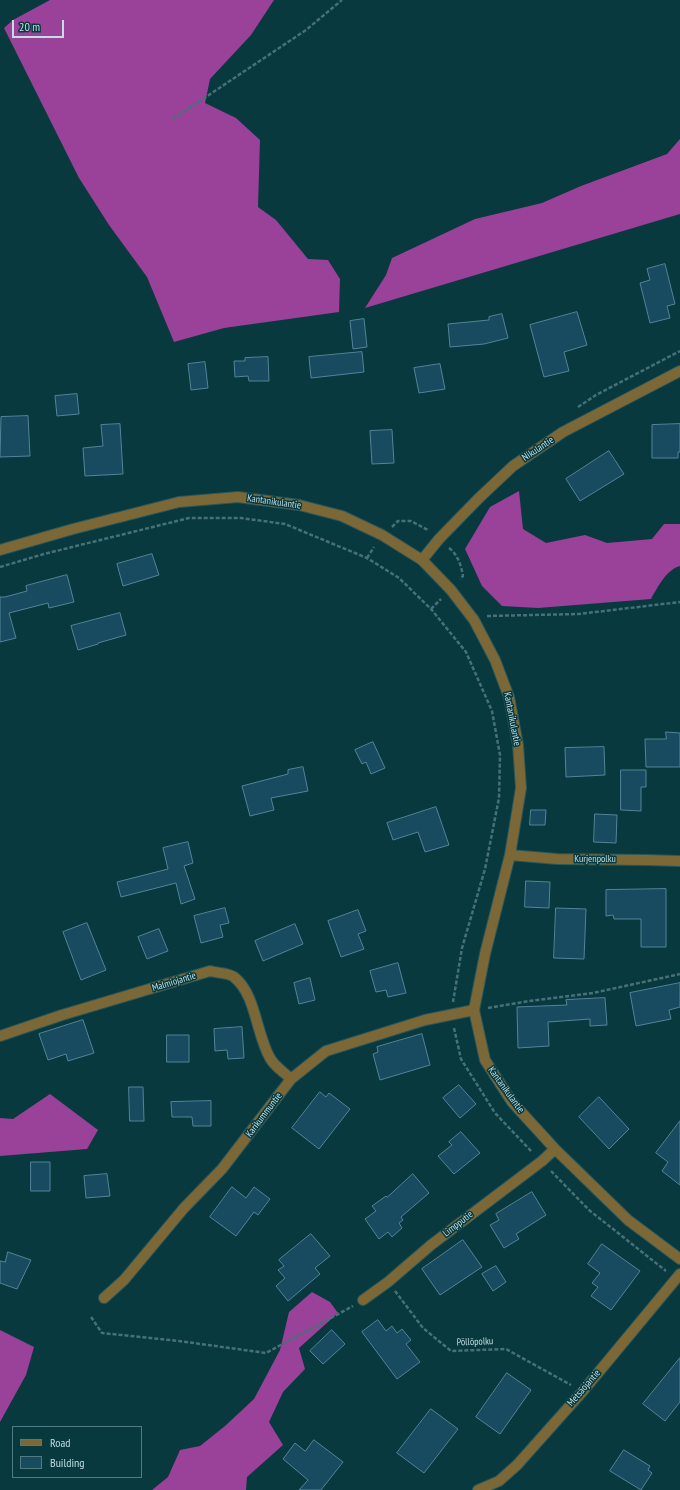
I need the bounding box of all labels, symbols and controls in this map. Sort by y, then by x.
scale bar [14,12,66,38]
text: 20 m [19,19,40,34]
street label: Nikulantie [520,434,556,464]
street label: Kantanikulantie [246,492,302,512]
street label: Kantanikulantie [501,691,523,747]
street label: Kurjenpolku [574,853,616,865]
street label: Malmiojantie [151,970,197,994]
street label: Kantanikulantie [485,1064,527,1116]
street label: Karikummuntie [243,1090,285,1140]
street label: Limpputie [441,1209,475,1239]
street label: Pöllöpolku [456,1335,494,1349]
street label: Metsäojantie [565,1367,603,1409]
legend [12,1426,142,1478]
text: Road [50,1435,70,1450]
text: Building [50,1455,85,1470]

